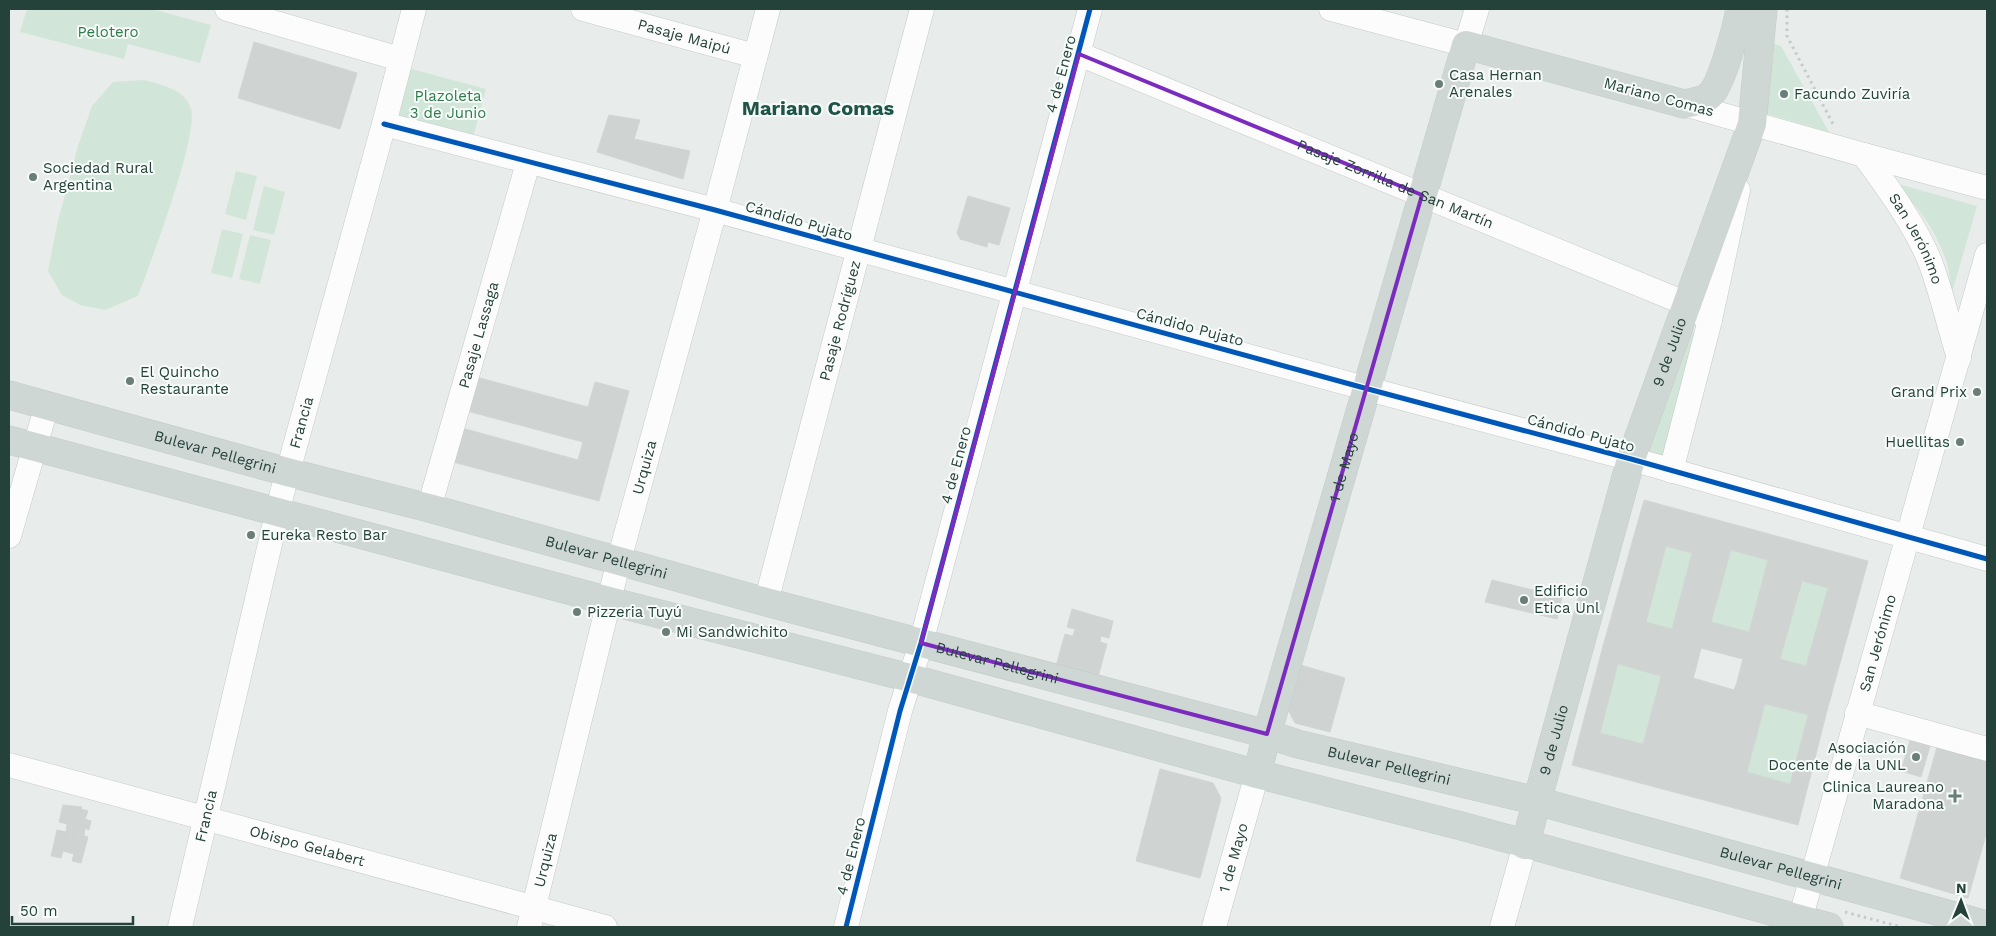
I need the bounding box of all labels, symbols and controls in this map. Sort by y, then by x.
street label: Pasaje Maipú [636,15,733,58]
park label: Pelotero [78,23,138,41]
street label: 4 de Enero [1042,33,1080,115]
place label: Casa Hernan Arenales [1449,66,1542,101]
street label: Mariano Comas [1602,74,1716,120]
marker: Casa Hernan Arenales [1433,78,1445,90]
place label: Facundo Zuviría [1794,85,1911,103]
park label: Plazoleta 3 de Junio [410,87,486,122]
marker: Facundo Zuviría [1778,88,1790,100]
district label: Mariano Comas [742,96,895,120]
street label: Pasaje Zorrilla de San Martín [1294,136,1496,232]
place label: Sociedad Rural Argentina [43,159,154,194]
marker: Sociedad Rural Argentina [27,171,39,183]
street label: San Jerónimo [1885,190,1946,287]
street label: Cándido Pujato [743,197,855,245]
street label: Pasaje Rodríguez [816,258,865,383]
street label: Pasaje Lassaga [455,279,503,390]
street label: Cándido Pujato [1134,304,1246,350]
street label: 9 de Julio [1649,315,1690,389]
place label: El Quincho Restaurante [140,363,229,398]
marker: El Quincho Restaurante [124,375,136,387]
place label: Grand Prix [1891,383,1967,401]
marker: Grand Prix [1971,386,1983,398]
street label: Francia [286,394,317,450]
street label: Cándido Pujato [1525,410,1637,456]
street label: 4 de Enero [937,424,975,506]
street label: Bulevar Pellegrini [152,427,278,478]
street label: 1 de Mayo [1325,430,1363,504]
place label: Huellitas [1885,433,1950,451]
marker: Huellitas [1954,436,1966,448]
street label: Urquiza [628,438,661,497]
place label: Eureka Resto Bar [261,526,387,544]
marker: Eureka Resto Bar [245,529,257,541]
street label: Bulevar Pellegrini [543,532,669,583]
place label: Edificio Etica Unl [1534,582,1600,617]
street label: San Jerónimo [1856,592,1900,694]
marker: Edificio Etica Unl [1518,594,1530,606]
place label: Pizzeria Tuyú [587,603,682,621]
marker: Pizzeria Tuyú [571,606,583,618]
place label: Mi Sandwichito [676,623,788,641]
marker: Mi Sandwichito [660,626,672,638]
street label: Bulevar Pellegrini [934,638,1061,688]
street label: 9 de Julio [1536,703,1572,777]
place label: Asociación Docente de la UNL [1768,739,1906,774]
street label: Bulevar Pellegrini [1326,742,1452,789]
marker: Asociación Docente de la UNL [1910,751,1922,763]
place label: Clinica Laureano Maradona [1822,778,1945,813]
street label: Francia [191,788,221,844]
marker: Clinica Laureano Maradona [1948,789,1962,803]
street label: 4 de Enero [833,815,869,897]
street label: 1 de Mayo [1215,821,1252,895]
street label: Obispo Gelabert [248,822,367,870]
street label: Urquiza [530,830,561,889]
street label: Bulevar Pellegrini [1718,843,1844,894]
north arrow [1936,876,1986,926]
text: N [1956,880,1967,896]
scale bar [12,894,134,926]
text: 50 m [20,902,57,920]

